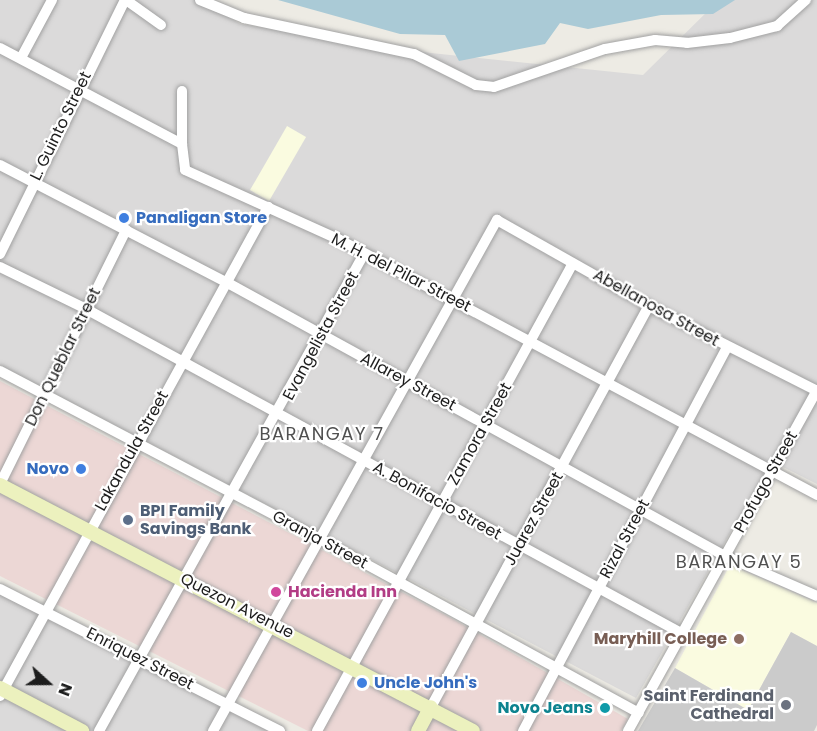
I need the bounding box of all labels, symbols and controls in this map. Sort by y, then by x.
street label: L. Guinto Street [26,68,96,184]
place label: Panaligan Store [136,208,267,228]
marker: Panaligan Store [117,211,131,225]
street label: M. H. del Pilar Street [328,229,474,317]
street label: Abellanosa Street [590,265,722,351]
street label: Evangelista Street [279,268,363,404]
street label: Don Queblar Street [21,285,105,429]
street label: Allarey Street [357,349,459,415]
street label: Zamora Street [444,379,516,489]
street label: Lakandula Street [91,388,173,514]
district label: BARANGAY 7 [259,423,385,445]
street label: Profugo Street [730,428,802,536]
street label: A. Bonifacio Street [369,458,505,544]
place label: Novo [27,459,69,479]
marker: Novo [74,462,88,476]
street label: Juarez Street [500,469,568,569]
street label: Rizal Street [596,496,654,582]
place label: BPI Family Savings Bank [140,501,251,539]
street label: Granja Street [269,507,371,573]
marker: BPI Family Savings Bank [121,513,135,527]
district label: BARANGAY 5 [676,551,802,573]
street label: Quezon Avenue [177,569,297,643]
place label: Hacienda Inn [288,582,397,602]
marker: Hacienda Inn [269,585,283,599]
street label: Enriquez Street [83,624,197,694]
place label: Maryhill College [594,629,727,649]
marker: Maryhill College [732,632,746,646]
north arrow [18,653,78,713]
place label: Uncle John's [374,673,477,693]
marker: Uncle John's [355,676,369,690]
text: N [52,680,78,699]
place label: Saint Ferdinand Cathedral [644,686,774,724]
place label: Novo Jeans [497,698,593,718]
marker: Saint Ferdinand Cathedral [779,698,793,712]
marker: Novo Jeans [598,701,612,715]

